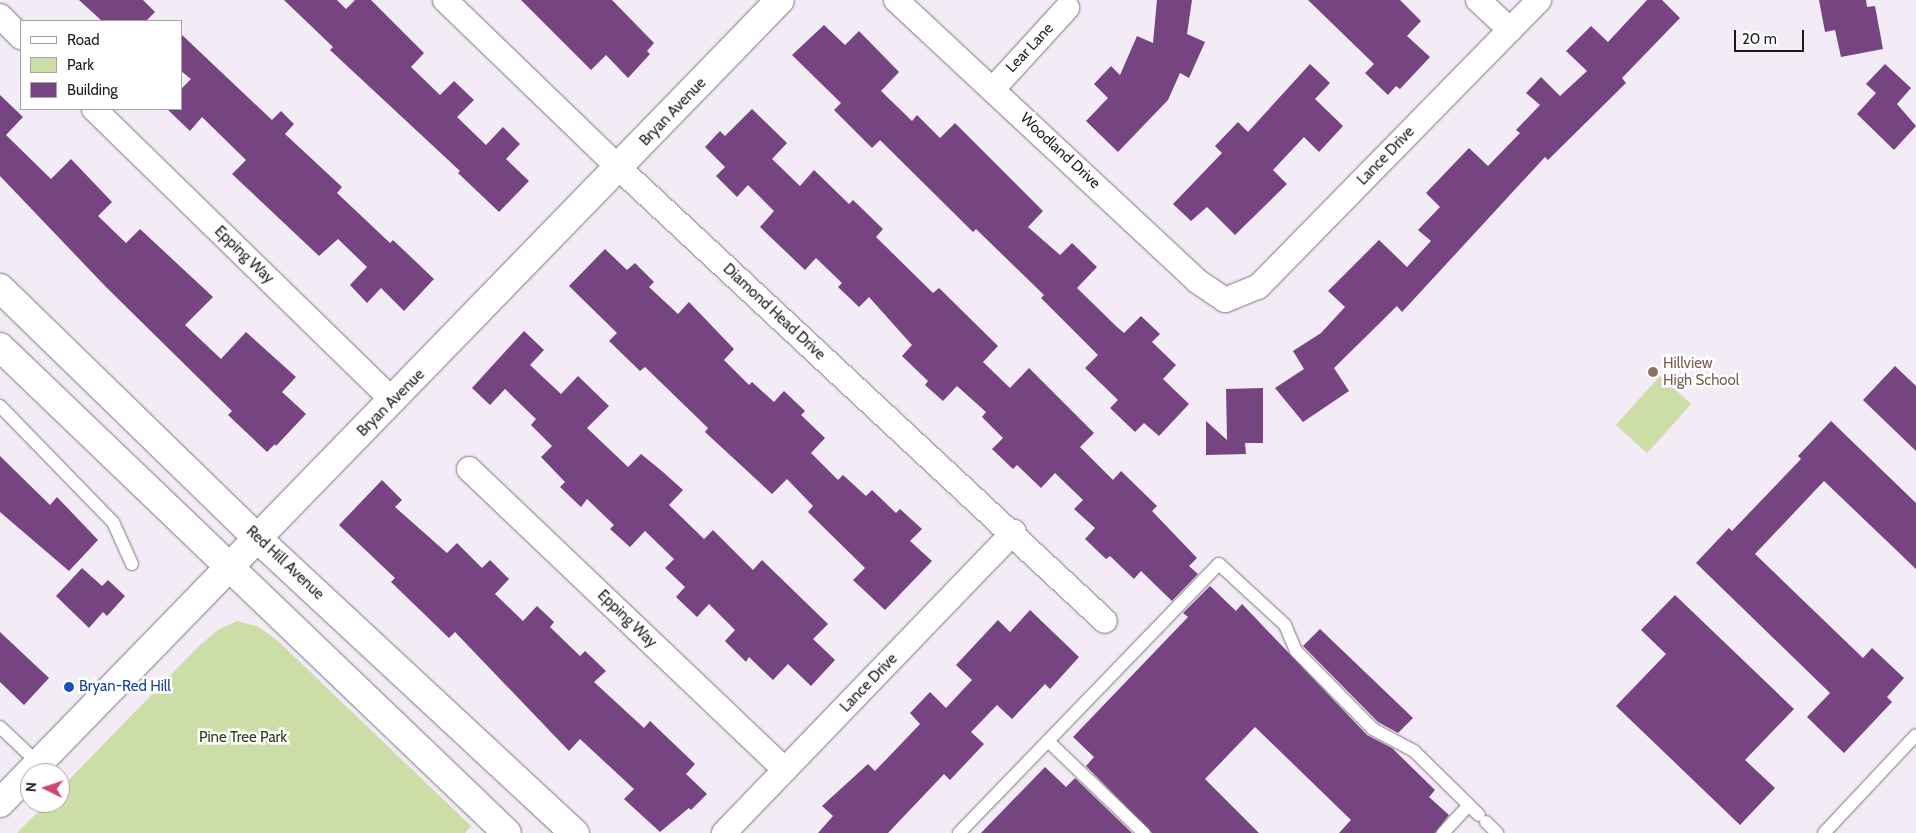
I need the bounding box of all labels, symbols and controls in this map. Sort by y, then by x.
legend [20,20,182,110]
street label: Lear Lane [1003,20,1057,76]
scale bar [1736,20,1806,52]
text: 20 m [1742,30,1777,48]
text: Road [67,31,100,49]
text: Park [67,56,94,74]
street label: Bryan Avenue [636,74,710,150]
text: Building [67,81,118,99]
street label: Woodland Drive [1016,109,1104,193]
street label: Lance Drive [1354,123,1418,189]
street label: Epping Way [211,222,277,288]
street label: Diamond Head Drive [719,260,829,364]
place label: Hillview High School [1663,354,1739,389]
street label: Bryan Avenue [354,366,428,440]
marker: Hillview High School [1647,366,1659,378]
street label: Red Hill Avenue [242,522,328,604]
street label: Epping Way [594,586,660,652]
street label: Lance Drive [837,650,901,716]
place label: Bryan-Red Hill [79,678,171,696]
marker: Bryan-Red Hill [63,681,75,693]
park label: Pine Tree Park [199,729,287,747]
north arrow [20,763,70,813]
text: N [22,781,40,793]

